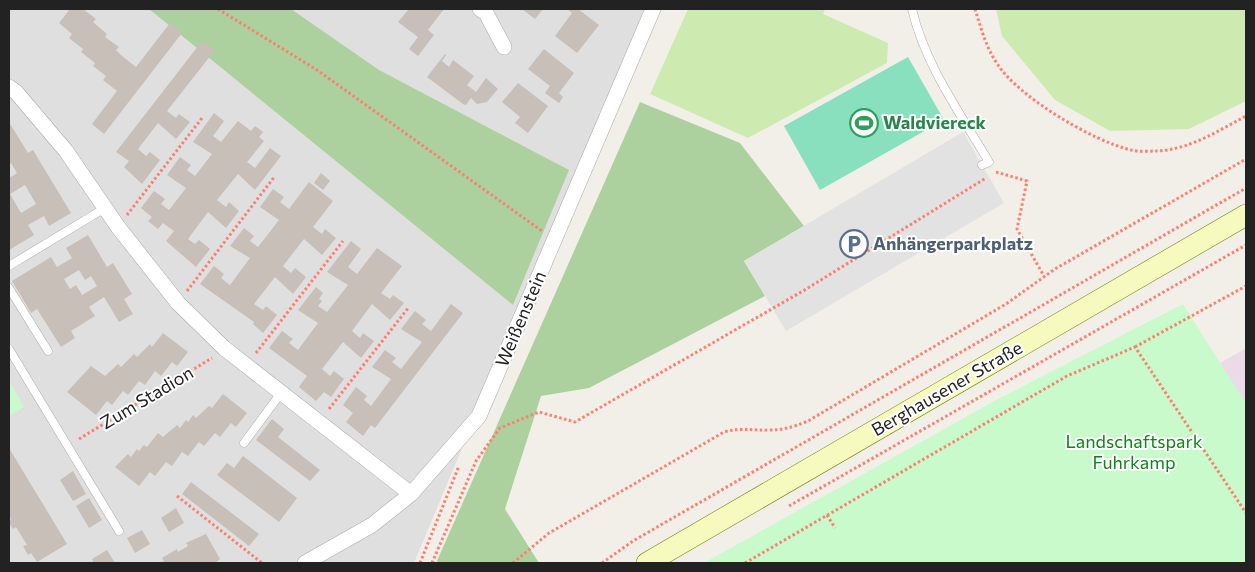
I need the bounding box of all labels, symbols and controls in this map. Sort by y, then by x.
sports icon: Waldviereck [849,108,879,138]
place label: Waldviereck [883,111,986,133]
parking icon: Anhängerparkplatz [839,229,869,259]
place label: Anhängerparkplatz [873,232,1033,254]
street label: Weißenstein [490,267,550,370]
street label: Berghausener Straße [867,336,1026,440]
street label: Zum Stadion [96,361,197,433]
park label: Landschaftspark Fuhrkamp [1066,430,1203,473]

